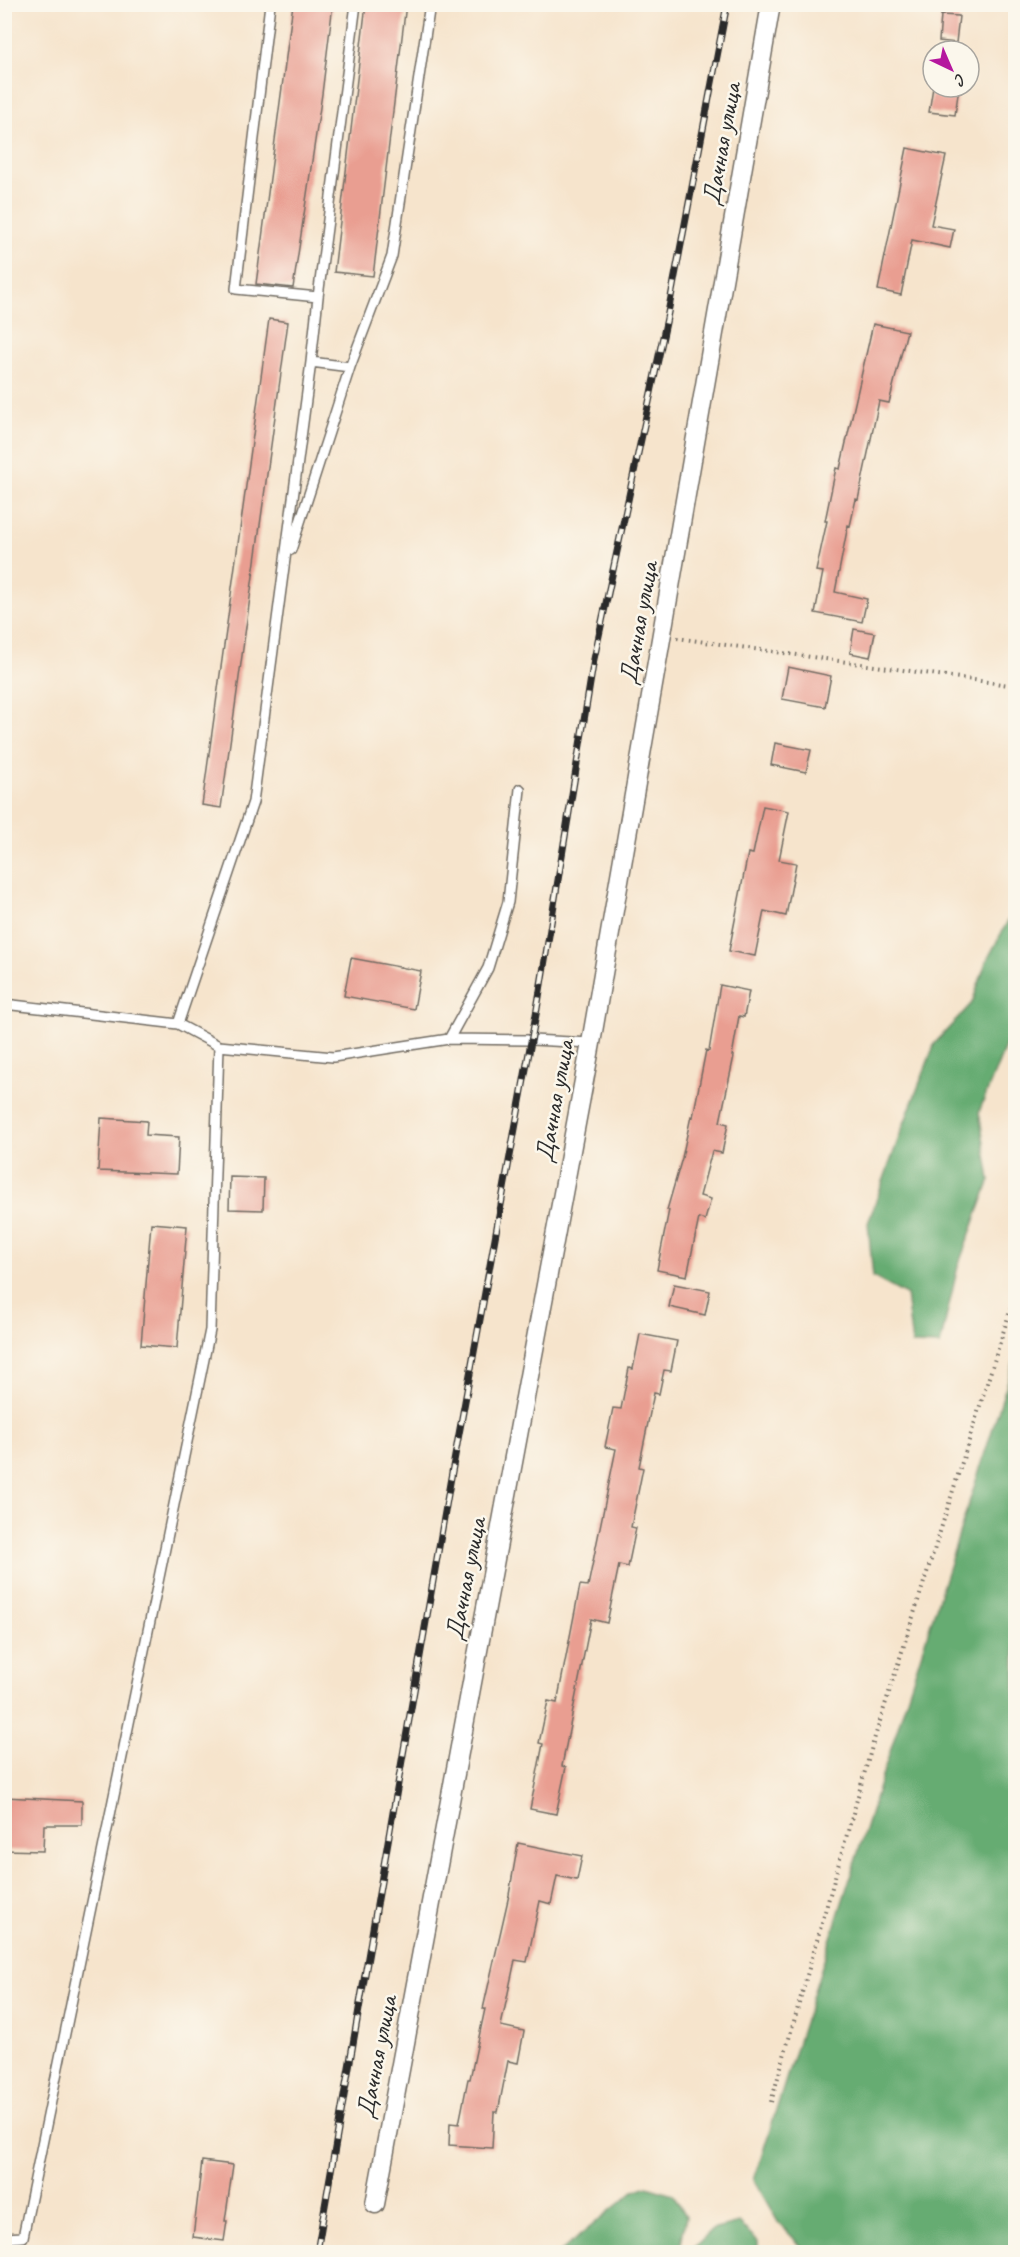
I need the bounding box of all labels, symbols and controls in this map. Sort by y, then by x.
north arrow [921,39,981,99]
text: С [949,69,970,90]
street label: Дачная улица [694,78,749,208]
street label: Дачная улица [611,557,666,687]
street label: Дачная улица [527,1035,582,1165]
street label: Дачная улица [437,1513,494,1643]
street label: Дачная улица [348,1991,405,2121]

